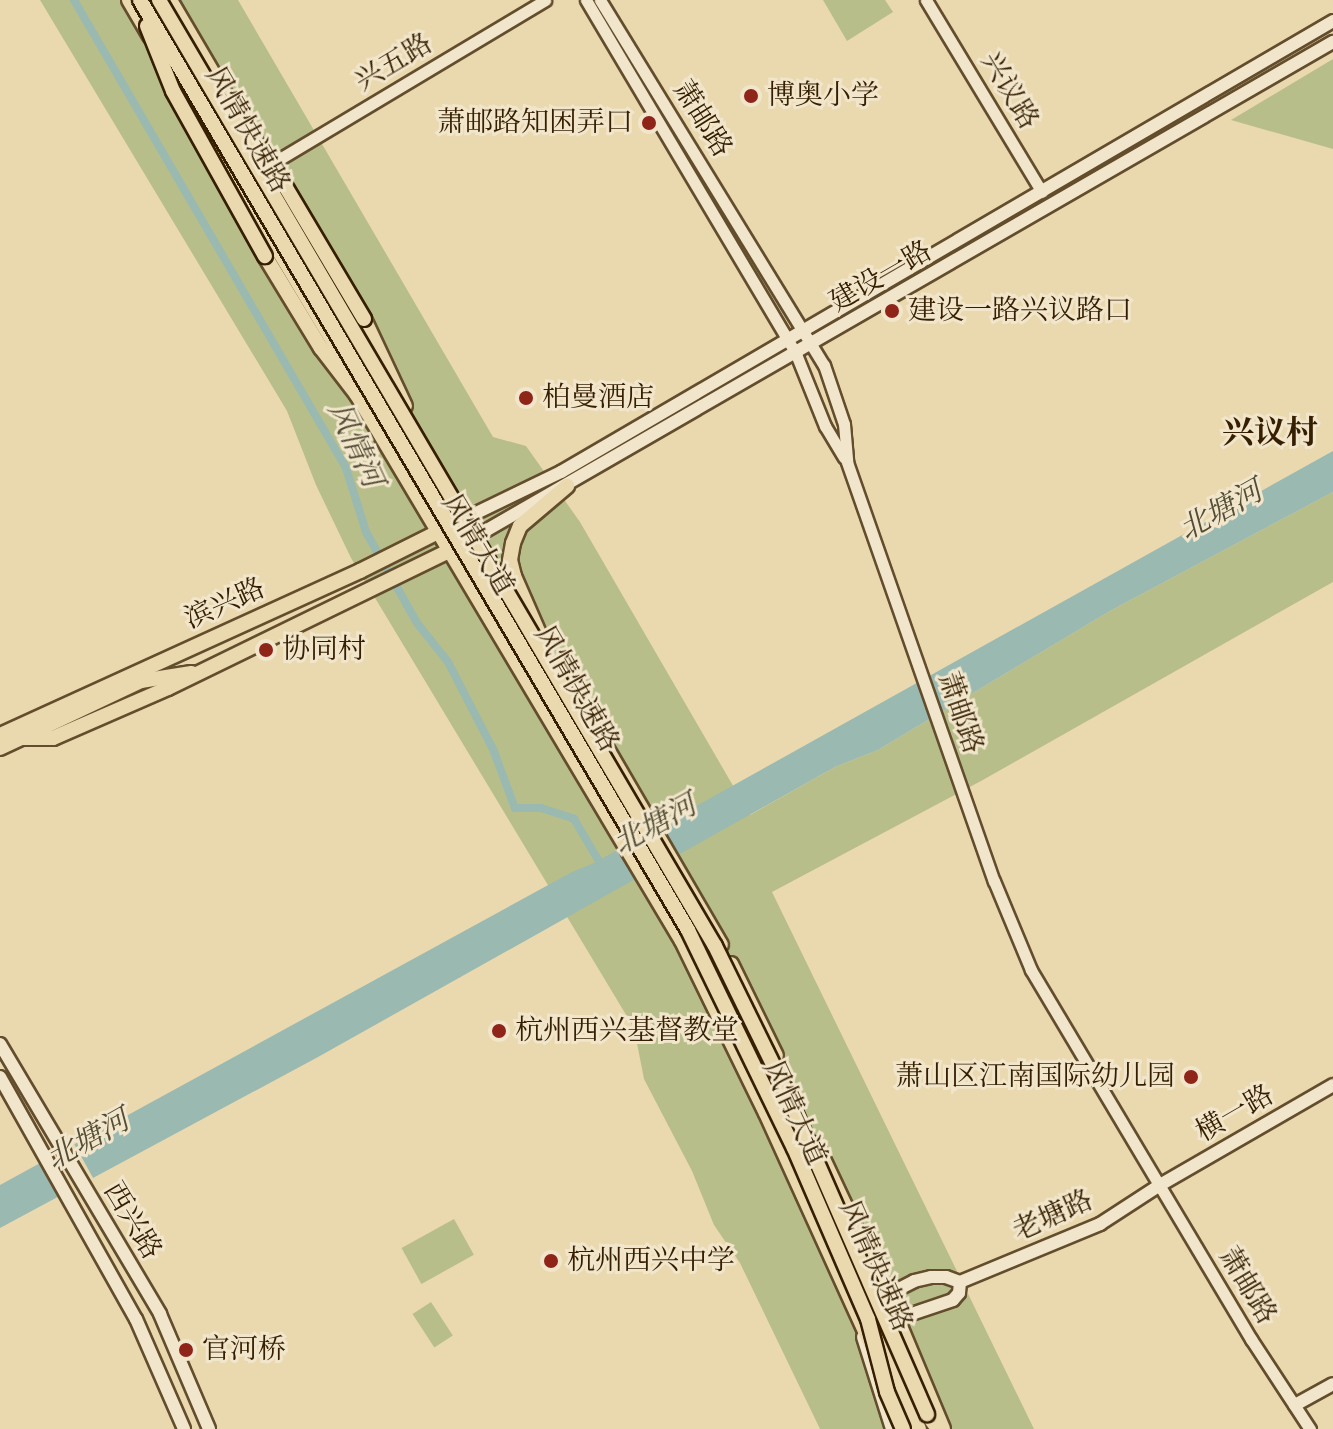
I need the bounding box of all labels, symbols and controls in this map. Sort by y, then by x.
street label: 兴五路 [349,27,439,99]
street label: 兴议路 [973,46,1045,136]
street label: 风情快速路 [197,61,297,199]
street label: 萧邮路 [665,74,739,164]
place label: 博奥小学 [767,79,879,113]
marker: 博奥小学 [742,87,760,105]
place label: 萧邮路知困弄口 [437,106,633,140]
marker: 萧邮路知困弄口 [640,114,658,132]
street label: 建设一路 [824,234,938,320]
place label: 建设一路兴议路口 [908,294,1132,328]
marker: 建设一路兴议路口 [883,302,901,320]
place label: 柏曼酒店 [542,381,654,415]
marker: 柏曼酒店 [517,389,535,407]
water label: 风情河 [320,397,390,493]
district label: 兴议村 [1222,414,1318,452]
water label: 北塘河 [1173,473,1269,549]
street label: 风情大道 [434,488,520,602]
street label: 滨兴路 [180,572,270,636]
street label: 风情快速路 [526,620,626,758]
place label: 协同村 [282,633,366,667]
marker: 协同村 [257,641,275,659]
street label: 萧邮路 [930,668,990,758]
water label: 北塘河 [607,787,703,863]
place label: 杭州西兴基督教堂 [515,1014,739,1048]
marker: 杭州西兴基督教堂 [490,1022,508,1040]
street label: 风情大道 [755,1055,833,1171]
place label: 萧山区江南国际幼儿园 [895,1060,1175,1094]
marker: 萧山区江南国际幼儿园 [1182,1068,1200,1086]
street label: 横一路 [1190,1078,1280,1150]
water label: 北塘河 [40,1102,136,1178]
street label: 西兴路 [96,1176,168,1266]
street label: 老塘路 [1008,1184,1098,1248]
street label: 风情快速路 [831,1195,919,1337]
street label: 萧邮路 [1211,1241,1283,1331]
place label: 杭州西兴中学 [567,1244,735,1278]
marker: 杭州西兴中学 [542,1252,560,1270]
place label: 官河桥 [202,1333,286,1367]
marker: 官河桥 [177,1341,195,1359]

